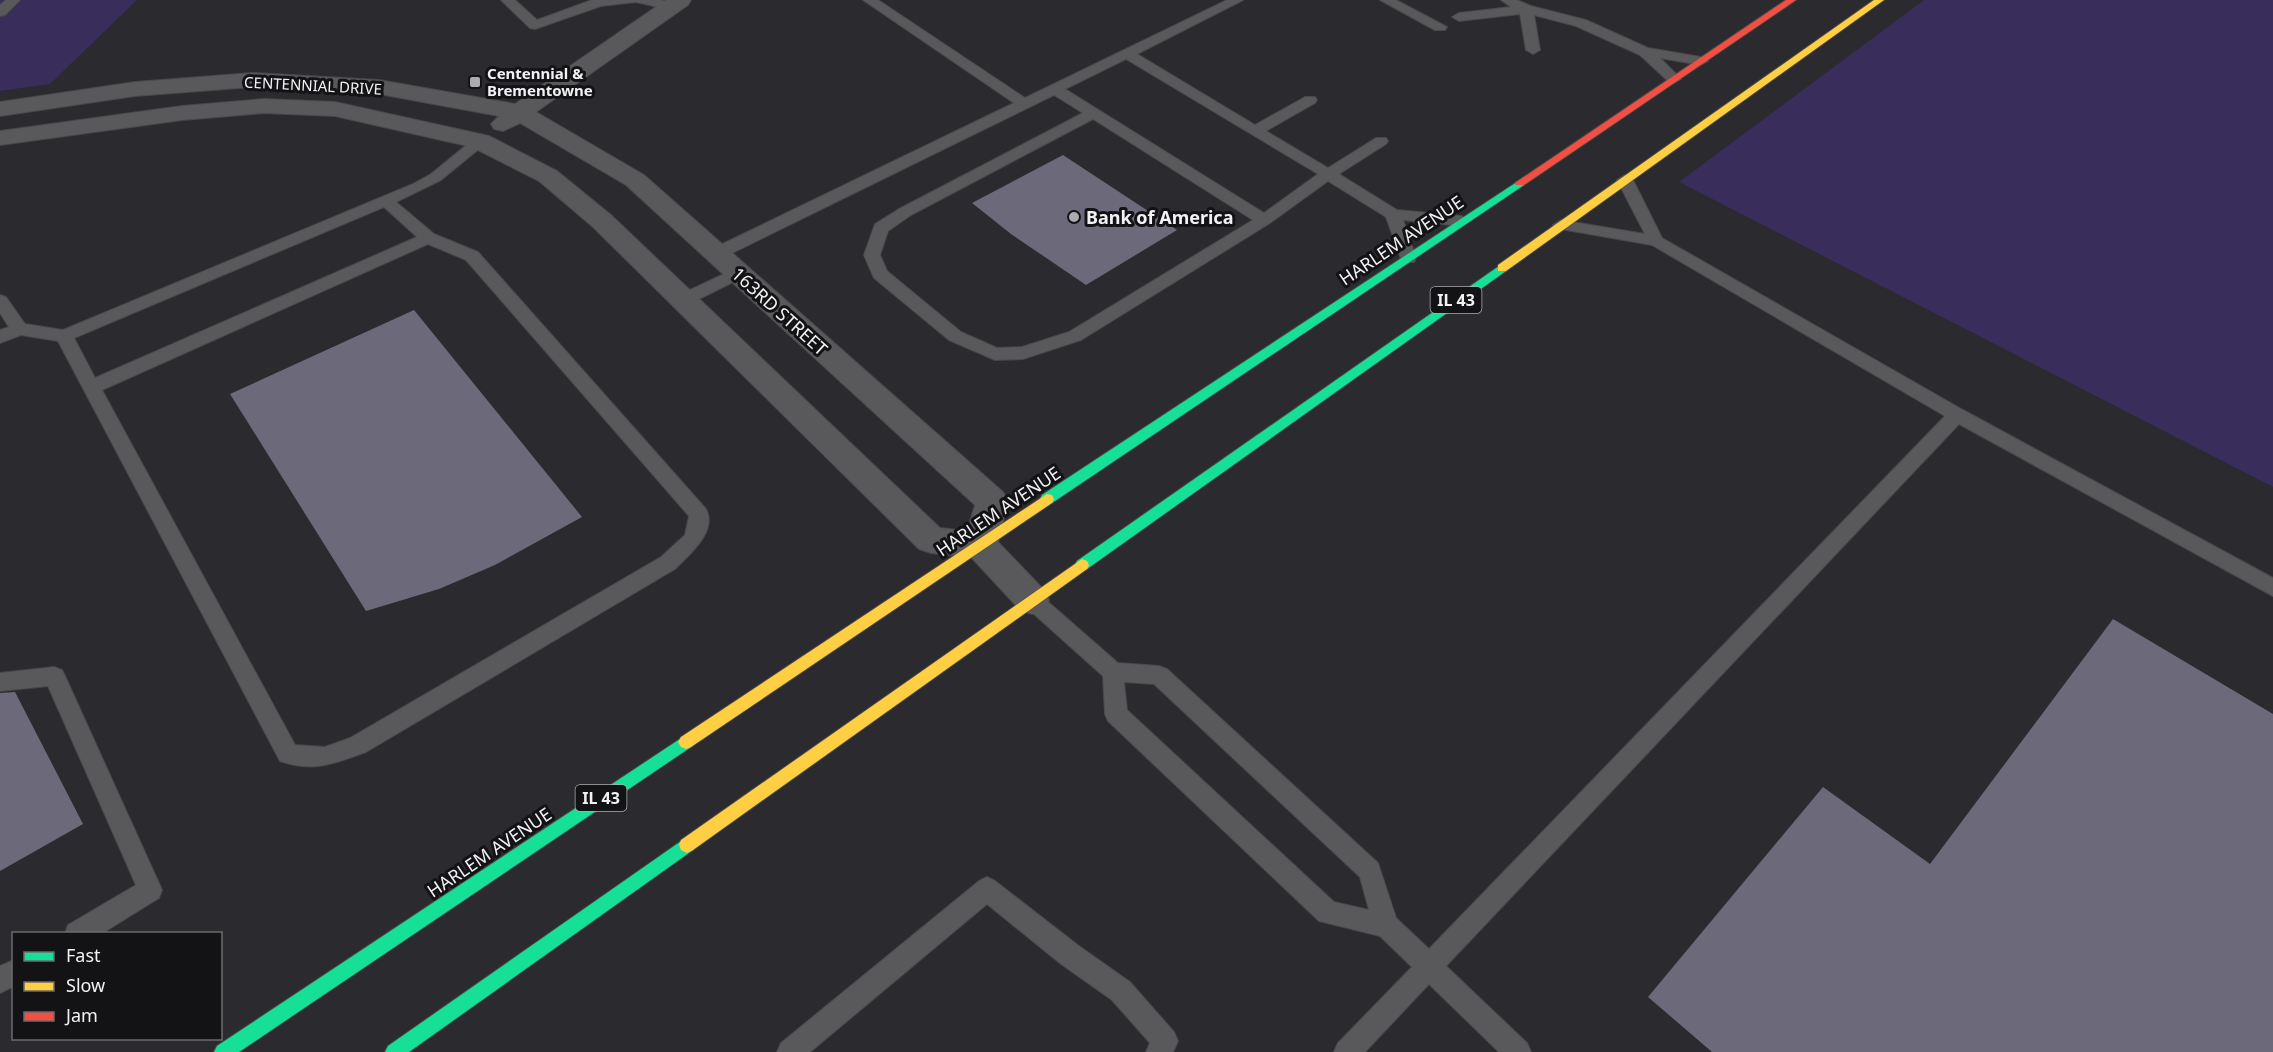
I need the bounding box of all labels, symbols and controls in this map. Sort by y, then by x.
place label: Centennial & Brementowne [487,63,593,100]
street label: CENTENNIAL DRIVE [244,71,382,99]
marker: Centennial & Brementowne [468,75,482,89]
street label: HARLEM AVENUE [1334,190,1468,290]
place label: Bank of America [1086,205,1233,229]
marker: Bank of America [1067,210,1081,224]
street label: 163RD STREET [727,262,833,360]
road number: IL 43 [1430,287,1482,313]
street label: HARLEM AVENUE [931,461,1065,561]
road number: IL 43 [576,785,626,811]
street label: HARLEM AVENUE [422,802,556,902]
legend [12,932,222,1040]
text: Fast [66,943,101,967]
text: Slow [66,973,105,997]
text: Jam [64,1003,98,1027]

